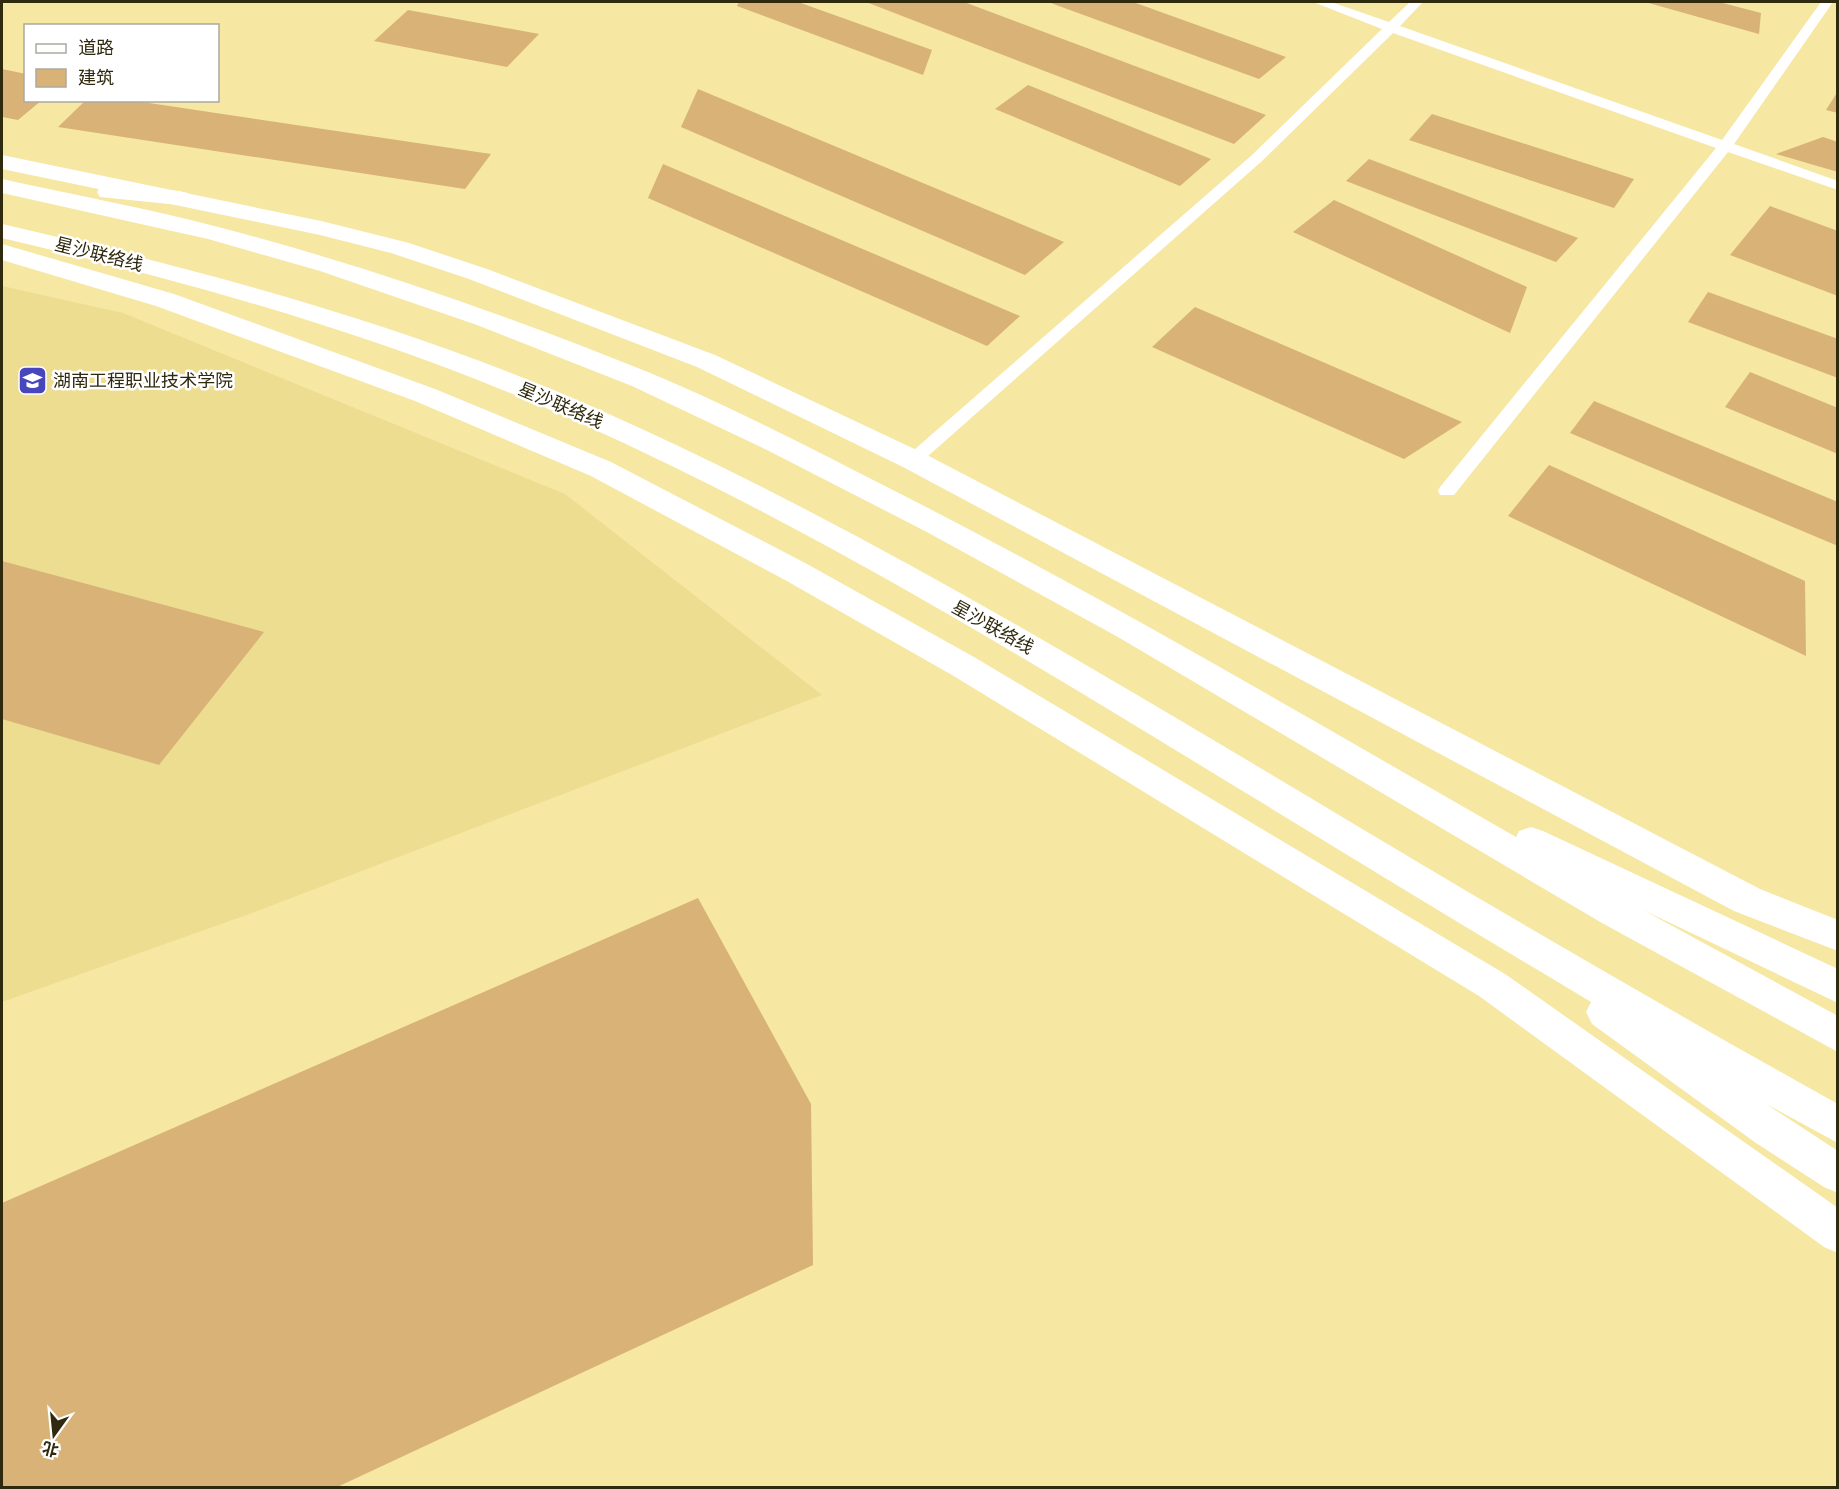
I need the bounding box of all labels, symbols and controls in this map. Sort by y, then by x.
legend [24,24,219,102]
text: 道路 [78,36,114,59]
text: 建筑 [78,66,114,89]
street label: 星沙联络线 [53,232,145,276]
school or university icon: 湖南工程职业技术学院 [16,364,48,396]
place label: 湖南工程职业技术学院 [53,369,233,392]
street label: 星沙联络线 [515,377,607,433]
street label: 星沙联络线 [948,595,1038,659]
north arrow [24,1405,84,1465]
text: 北 [40,1437,61,1461]

